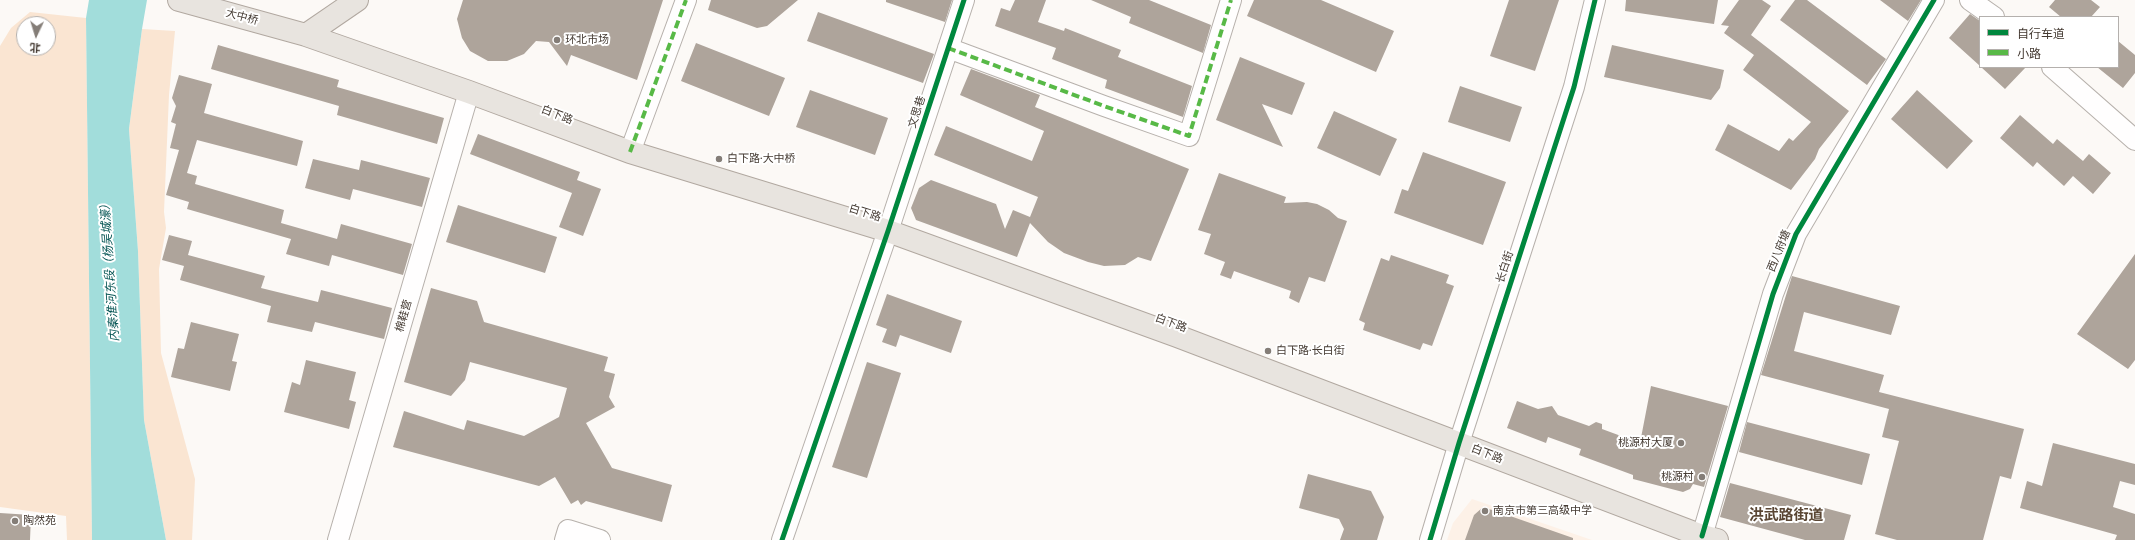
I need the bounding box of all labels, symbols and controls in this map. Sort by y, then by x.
street label: 大中桥 [224,6,260,28]
north arrow [16,16,56,56]
legend [1979,16,2119,68]
text: 自行车道 [2017,27,2065,41]
place label: 环北市场 [565,33,609,47]
marker: 环北市场 [552,35,562,45]
text: 北 [29,41,41,54]
text: 小路 [2017,47,2041,61]
street label: 文思巷 [906,94,928,130]
street label: 白下路 [539,103,575,127]
place label: 白下路·大中桥 [727,152,795,166]
marker: 白下路·大中桥 [714,154,724,164]
water label: 内秦淮河东段（杨吴城濠） [98,198,122,342]
street label: 白下路 [847,202,883,224]
street label: 西八府塘 [1765,228,1793,274]
street label: 长白街 [1494,249,1516,285]
street label: 棉鞋营 [393,298,415,334]
street label: 白下路 [1153,311,1189,335]
place label: 白下路·长白街 [1276,344,1344,358]
marker: 白下路·长白街 [1263,346,1273,356]
place label: 桃源村大厦 [1618,436,1673,450]
marker: 桃源村大厦 [1676,438,1686,448]
street label: 白下路 [1469,442,1505,466]
place label: 桃源村 [1661,470,1694,484]
marker: 桃源村 [1697,472,1707,482]
place label: 南京市第三高级中学 [1493,504,1592,518]
marker: 南京市第三高级中学 [1480,506,1490,516]
district label: 洪武路街道 [1749,507,1823,525]
place label: 陶然苑 [23,514,56,528]
marker: 陶然苑 [10,516,20,526]

